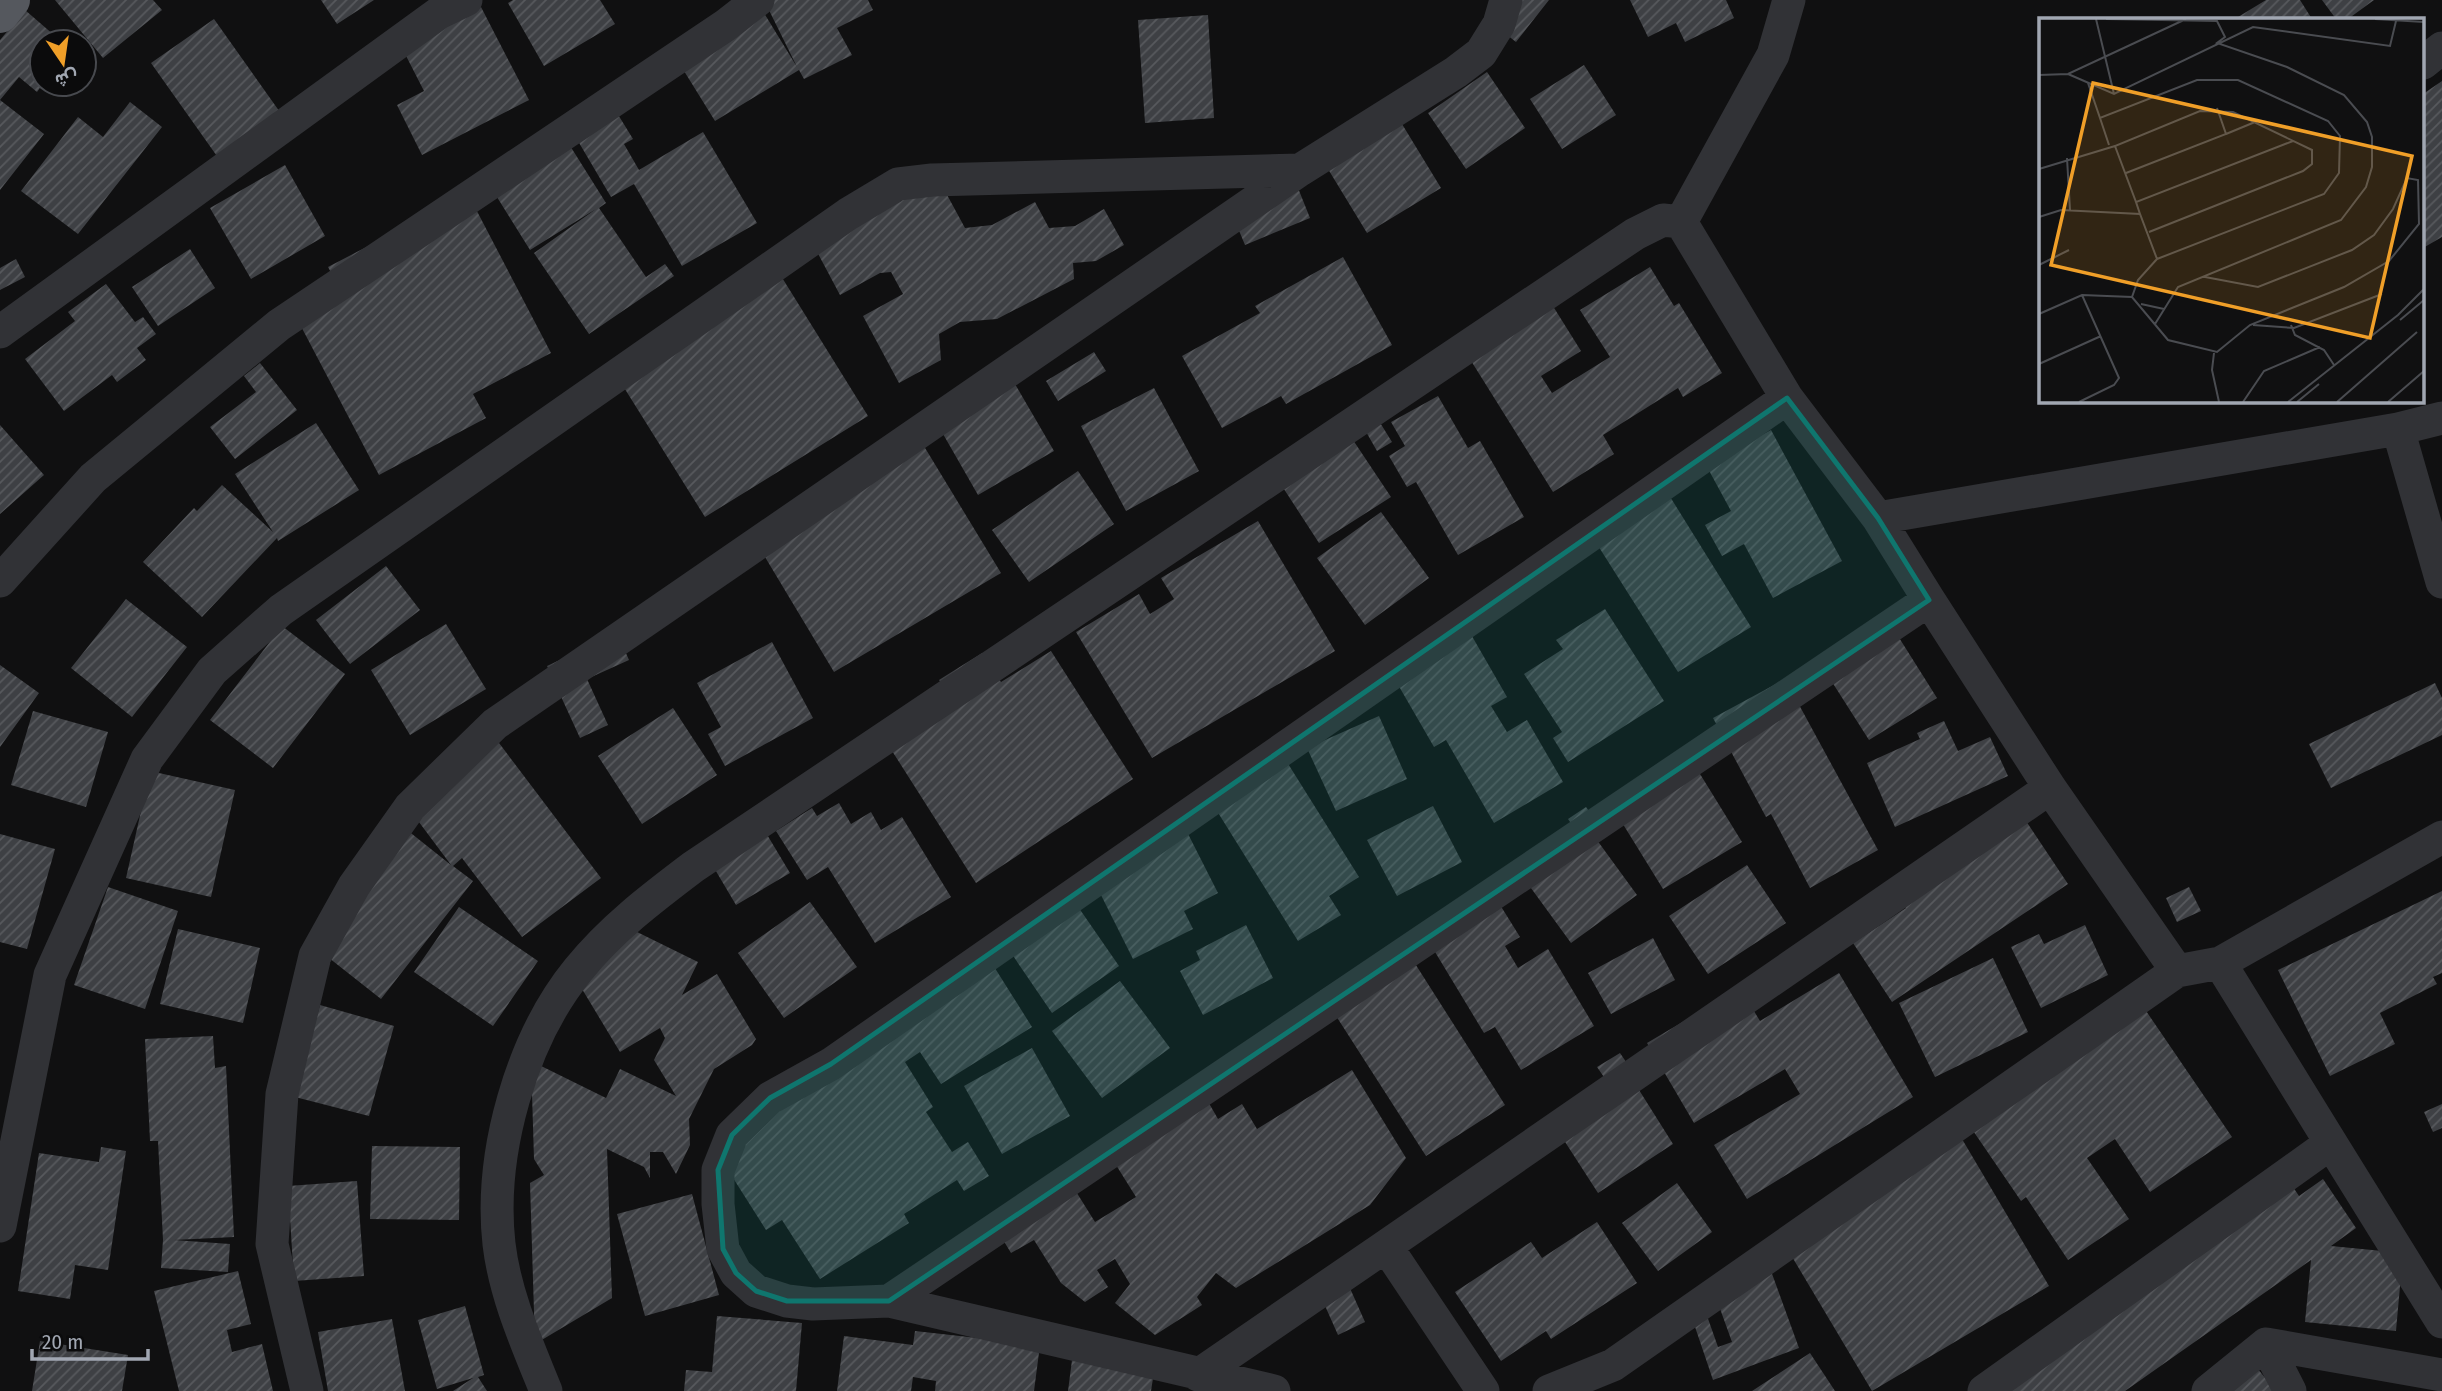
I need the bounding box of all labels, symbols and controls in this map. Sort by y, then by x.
inset map [2039,18,2424,402]
north arrow [28,28,98,98]
text: ش [53,65,80,93]
scale bar [32,1318,147,1362]
text: 20 m [42,1329,83,1355]

